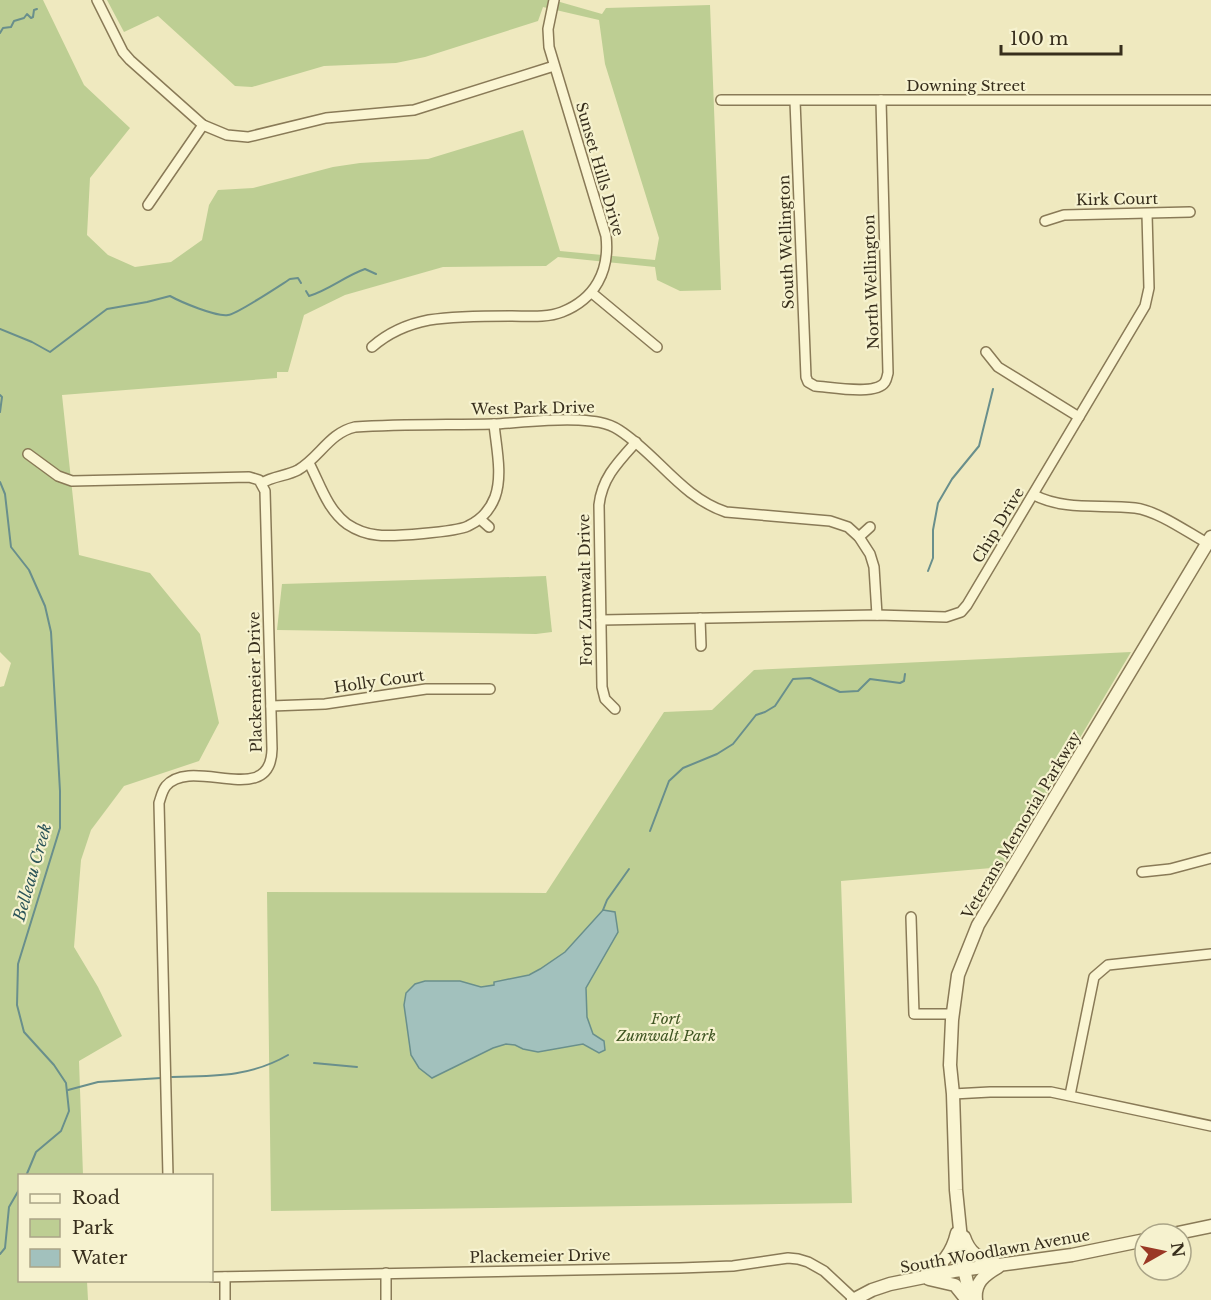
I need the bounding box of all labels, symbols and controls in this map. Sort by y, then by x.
scale bar [1001,18,1121,56]
text: 100 m [1010,28,1068,50]
street label: Downing Street [906,76,1026,95]
street label: Sunset Hills Drive [572,100,628,238]
street label: South Wellington [774,175,798,309]
street label: Kirk Court [1076,189,1158,209]
street label: North Wellington [859,214,883,350]
street label: West Park Drive [470,397,595,419]
street label: Chip Drive [968,484,1028,566]
street label: Fort Zumwalt Drive [574,514,596,666]
street label: Plackemeier Drive [244,611,266,753]
street label: Holly Court [333,665,426,697]
street label: Veterans Memorial Parkway [957,727,1085,923]
water label: Belleau Creek [8,821,55,924]
park label: Fort Zumwalt Park [615,1009,716,1045]
legend [18,1174,213,1282]
text: Road [72,1187,120,1209]
text: Park [72,1217,114,1239]
north arrow [1133,1222,1193,1282]
street label: South Woodlawn Avenue [899,1225,1091,1277]
text: N [1167,1241,1189,1259]
street label: Plackemeier Drive [469,1245,611,1267]
text: Water [71,1247,128,1269]

